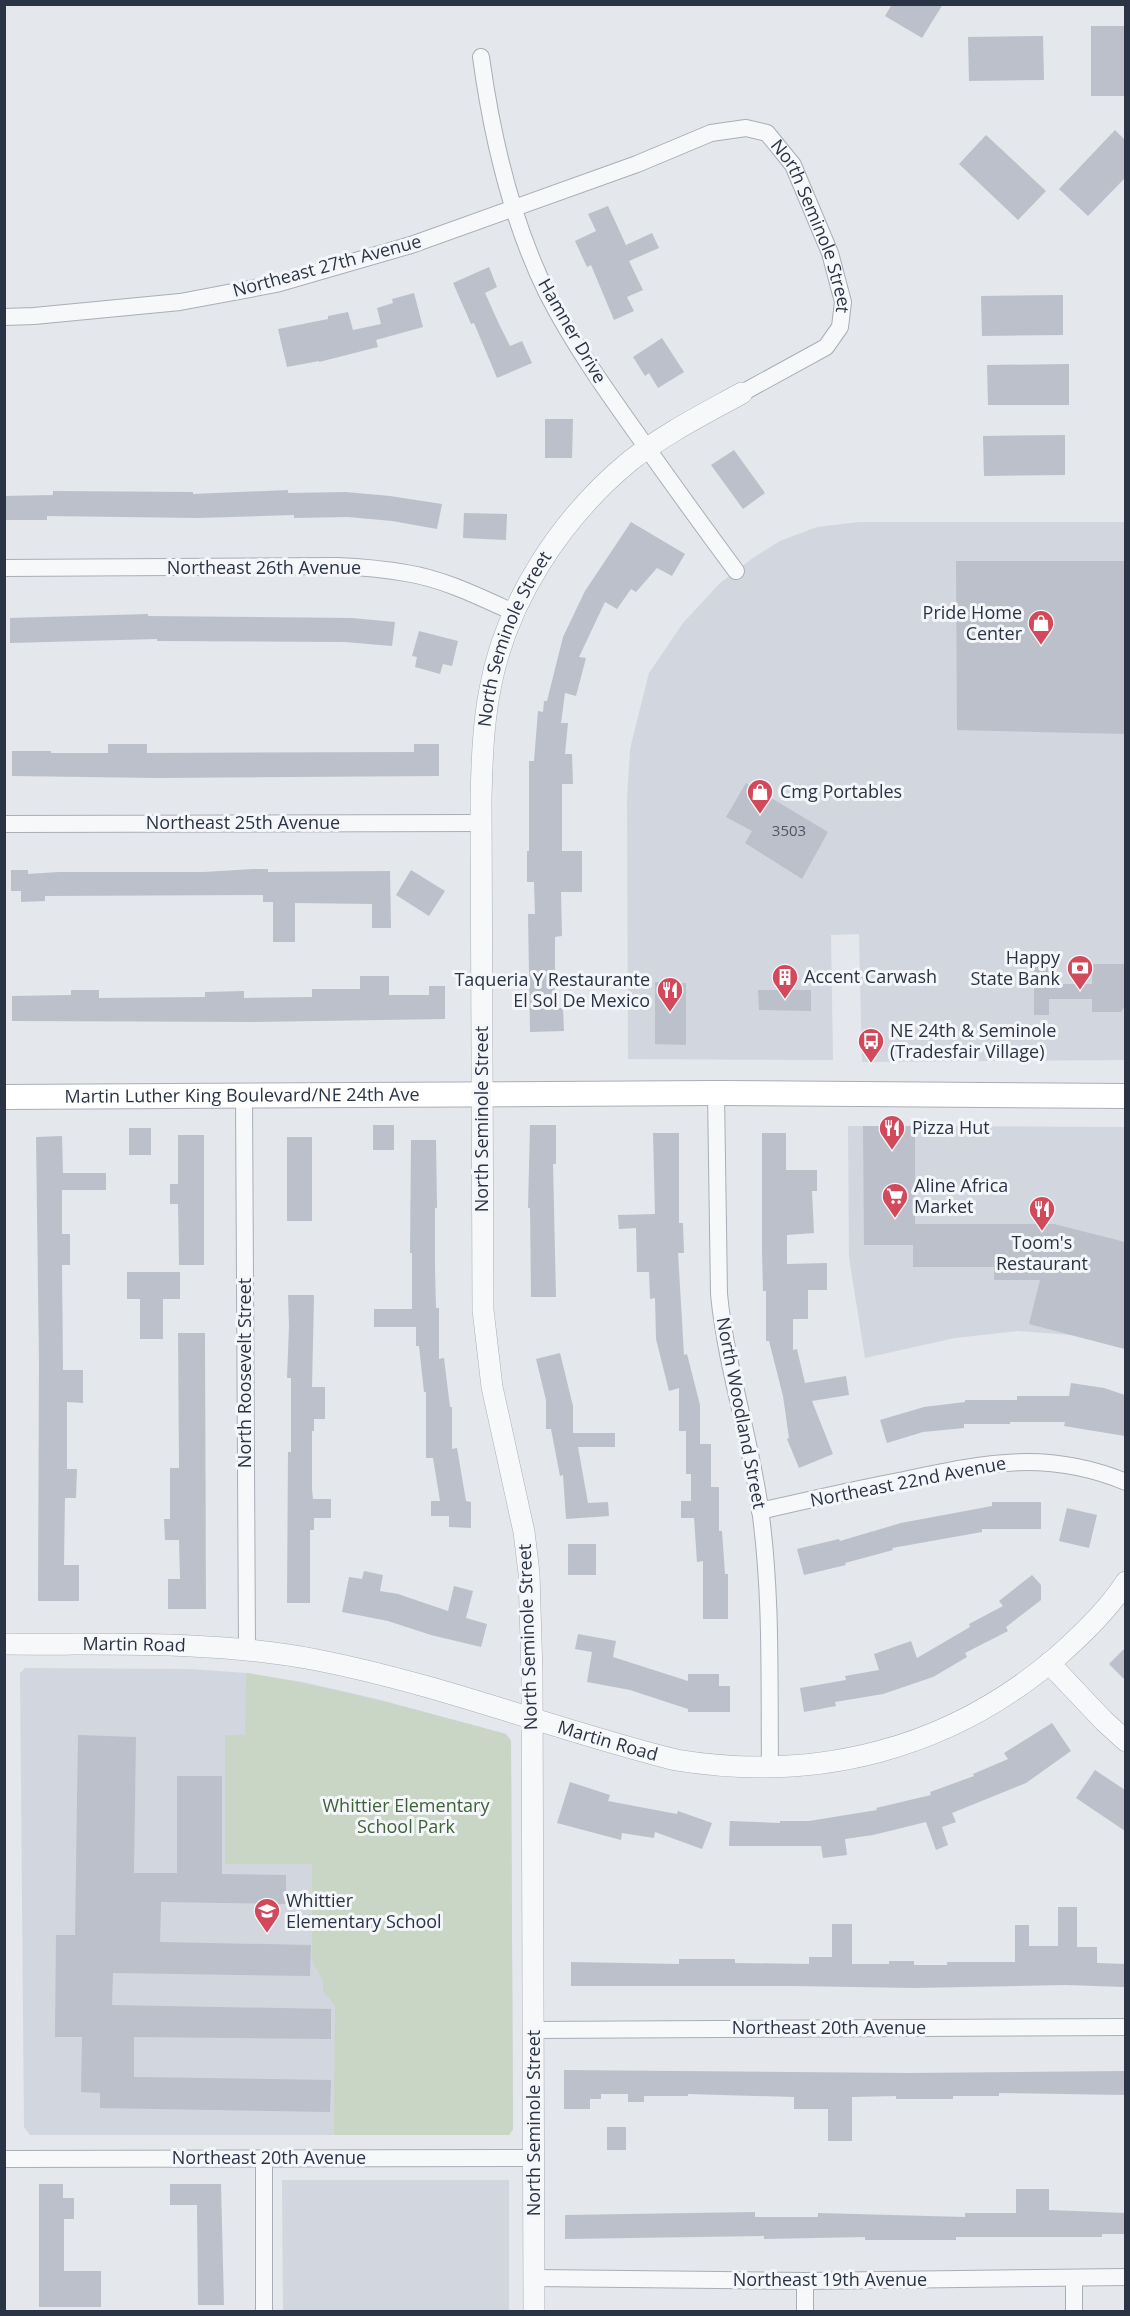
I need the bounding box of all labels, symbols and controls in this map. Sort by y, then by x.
street label: North Seminole Street [766,134,857,314]
street label: Northeast 27th Avenue [230,228,424,302]
street label: Hamner Drive [533,274,613,387]
street label: North Seminole Street [472,546,556,728]
street label: Northeast 26th Avenue [167,555,361,579]
place label: Pride Home Center [923,600,1023,645]
shop icon: Pride Home Center [1026,608,1056,646]
shop icon: Cmg Portables [745,777,775,815]
place label: Cmg Portables [780,779,902,803]
street label: Northeast 25th Avenue [146,810,340,834]
house number: 3503 [772,820,806,840]
place label: Happy State Bank [970,945,1061,990]
bank icon: Happy State Bank [1065,953,1095,991]
building icon: Accent Carwash [770,962,800,1000]
place label: Accent Carwash [804,964,937,988]
place label: Taqueria Y Restaurante El Sol De Mexico [454,967,650,1012]
restaurant icon: Taqueria Y Restaurante El Sol De Mexico [655,975,685,1013]
place label: NE 24th & Seminole (Tradesfair Village) [890,1018,1056,1063]
street label: North Seminole Street [469,1026,493,1212]
bus stop icon: NE 24th & Seminole (Tradesfair Village) [856,1026,886,1064]
street label: Martin Luther King Boulevard/NE 24th Ave [64,1082,420,1108]
restaurant icon: Pizza Hut [877,1113,907,1151]
place label: Pizza Hut [912,1115,990,1139]
place label: Aline Africa Market [914,1173,1008,1218]
supermarket icon: Aline Africa Market [880,1181,910,1219]
restaurant icon: Toom's Restaurant [1027,1194,1057,1232]
place label: Toom's Restaurant [996,1230,1088,1275]
street label: North Roosevelt Street [232,1278,256,1468]
street label: North Woodland Street [712,1315,772,1511]
street label: Northeast 22nd Avenue [808,1450,1008,1512]
street label: North Seminole Street [512,1543,542,1731]
street label: Martin Road [82,1631,186,1657]
street label: Martin Road [555,1714,661,1766]
park label: Whittier Elementary School Park [323,1793,490,1838]
place label: Whittier Elementary School [286,1888,442,1933]
school or university icon: Whittier Elementary School [252,1896,282,1934]
street label: Northeast 20th Avenue [732,2015,926,2039]
street label: North Seminole Street [521,2030,545,2216]
street label: Northeast 20th Avenue [172,2145,366,2169]
street label: Northeast 19th Avenue [733,2267,927,2291]

